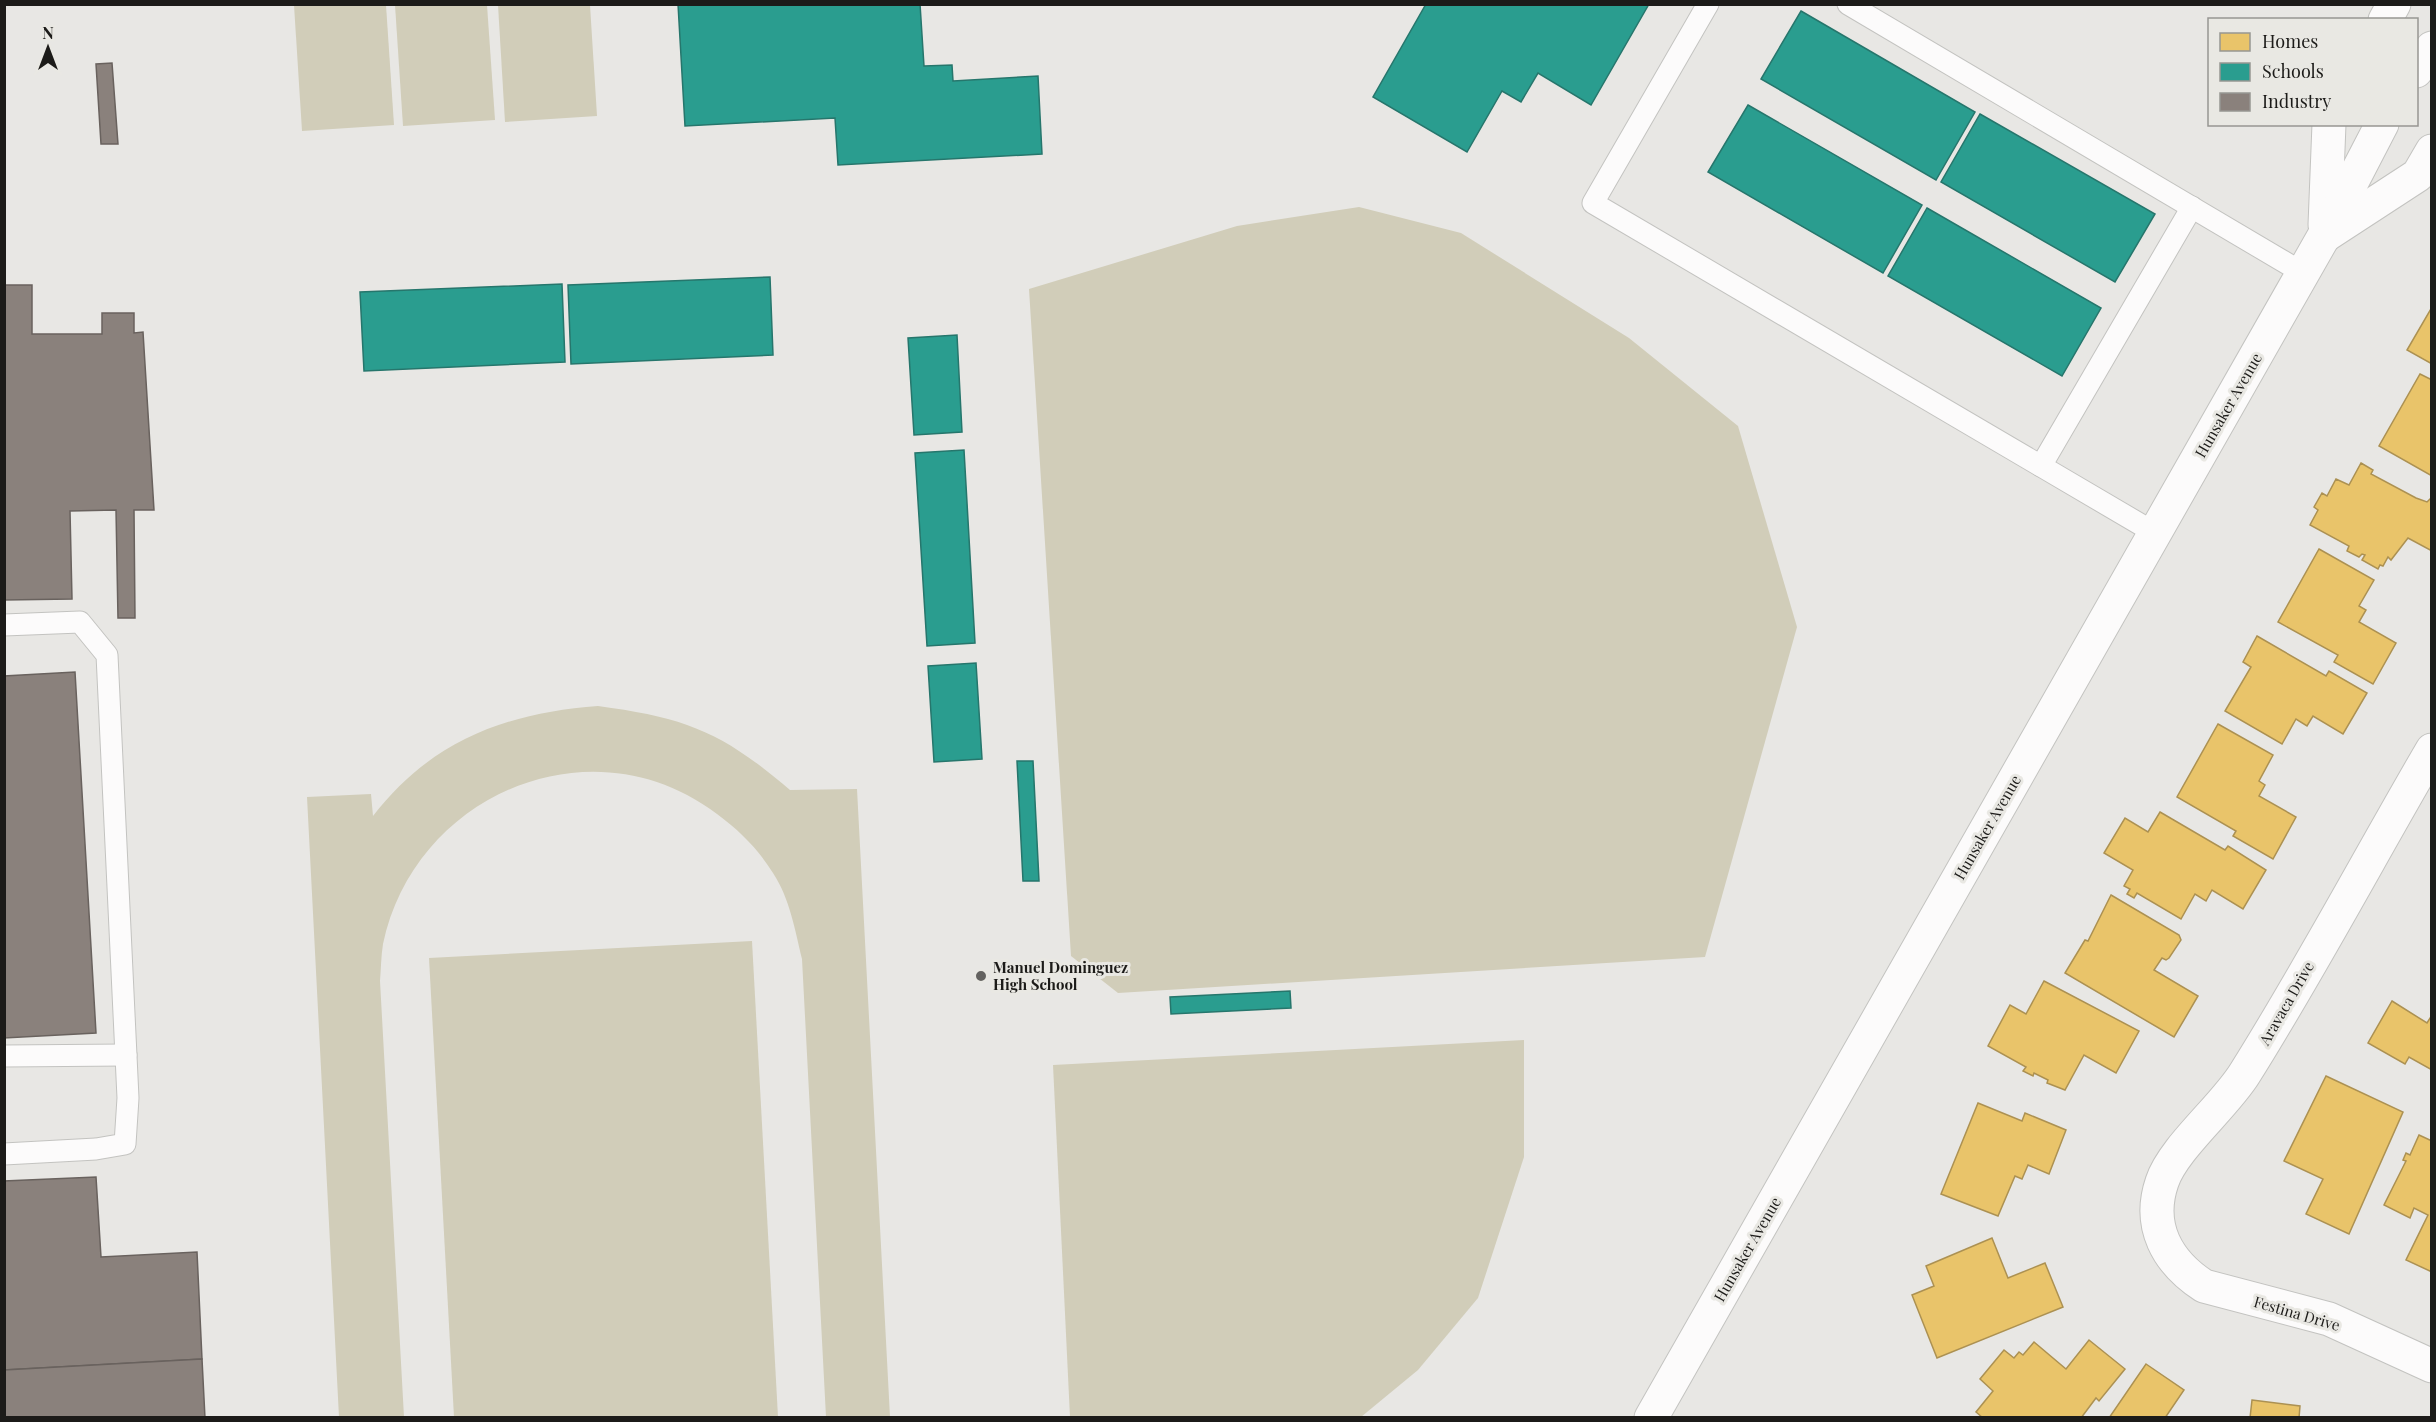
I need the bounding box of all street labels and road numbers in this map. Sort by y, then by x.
street label: Hunsaker Avenue [2190,349,2266,461]
street label: Hunsaker Avenue [1949,771,2025,883]
street label: Aravaca Drive [2254,958,2318,1049]
street label: Hunsaker Avenue [1709,1193,1785,1305]
street label: Festina Drive [2252,1291,2342,1335]

